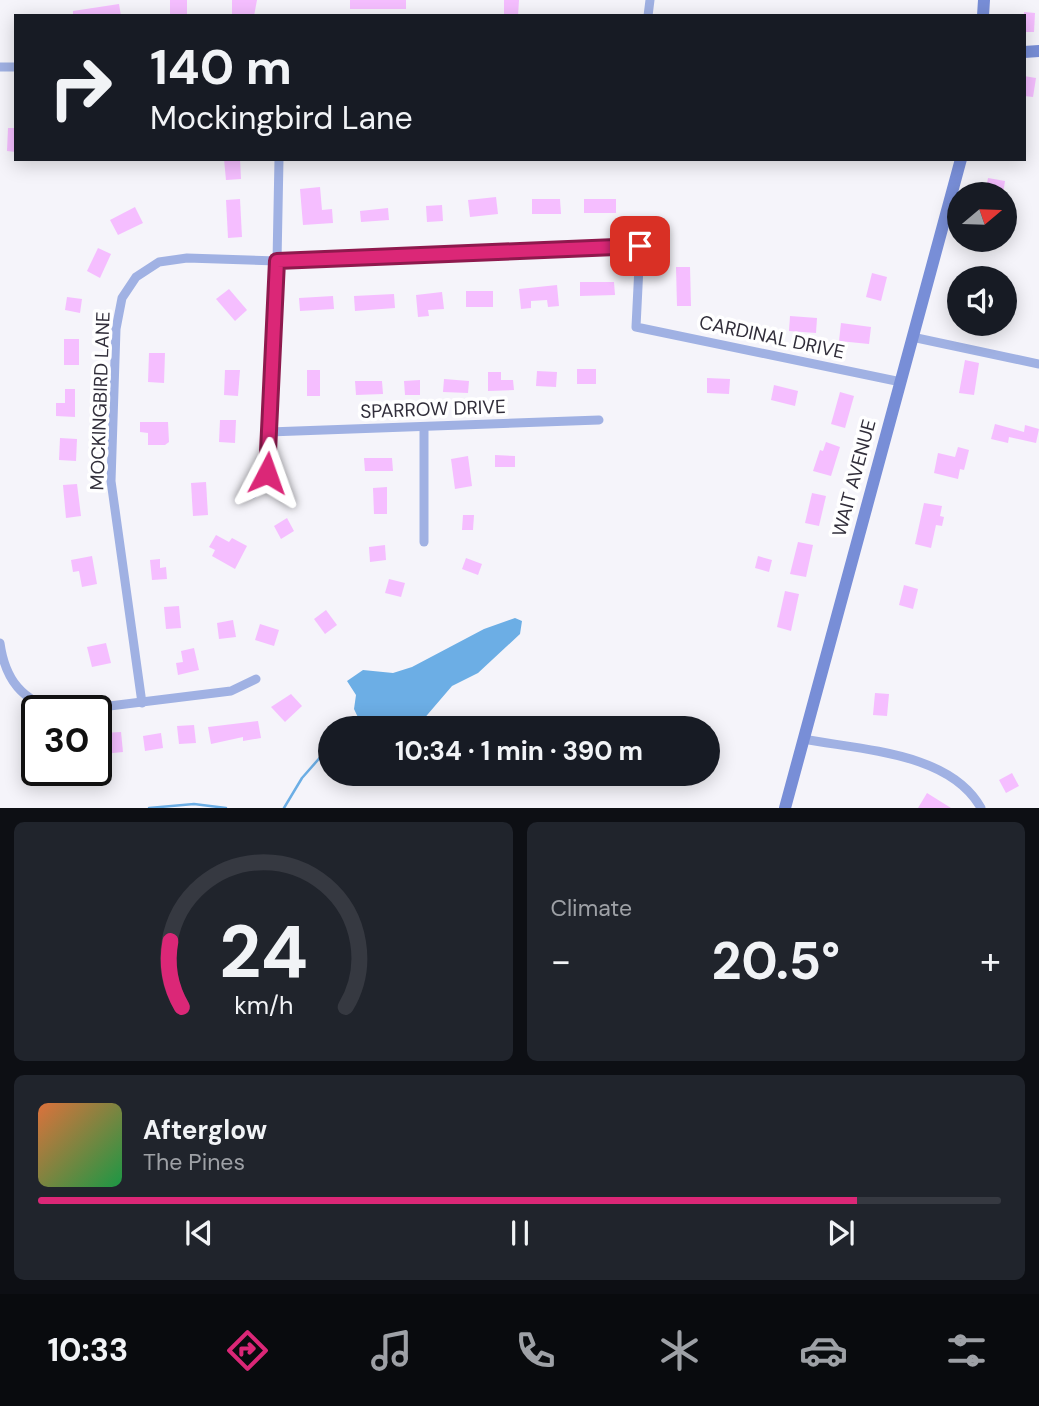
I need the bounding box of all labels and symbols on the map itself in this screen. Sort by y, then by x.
north arrow [947,182,1017,252]
pin [610,216,670,276]
street label: CARDINAL DRIVE [697,309,847,365]
street label: MOCKINGBIRD LANE [84,311,116,491]
street label: SPARROW DRIVE [360,394,506,424]
street label: WAIT AVENUE [826,417,882,539]
position arrow [230,436,304,510]
speed limit sign: 30 [21,695,112,786]

